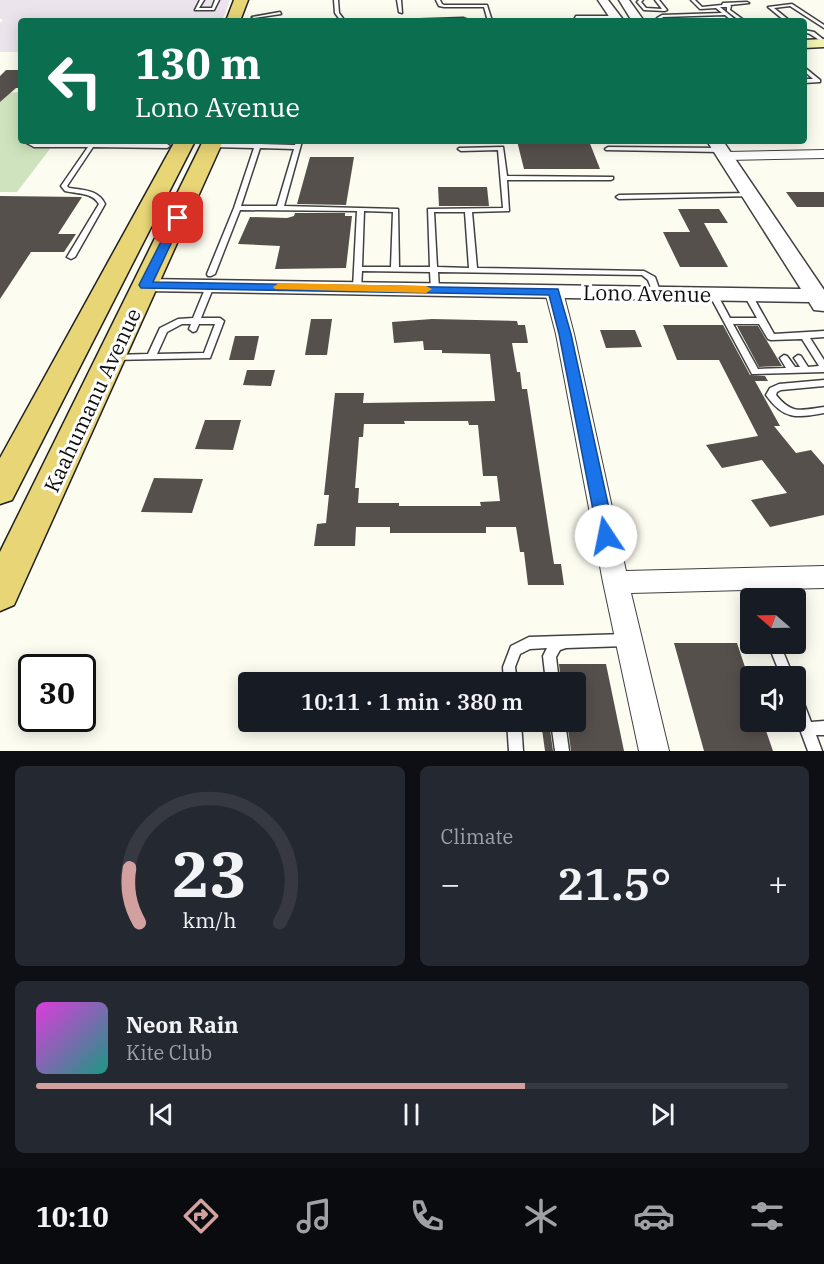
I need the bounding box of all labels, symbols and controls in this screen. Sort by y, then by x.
text: 130 m [135,36,261,91]
icon: left [36,42,114,120]
text: Lono Avenue [135,89,300,124]
pin [152,192,203,243]
icon: arrive [161,201,194,234]
street label: Lono Avenue [583,278,711,308]
street label: Kaahumanu Avenue [37,303,147,497]
position arrow [574,504,638,568]
north arrow [740,588,806,654]
map controls [740,588,806,732]
speed limit sign: 30 [18,654,96,732]
button: sound [740,666,806,732]
text: 10:11 · 1 min · 380 m [301,687,523,716]
text: Climate [441,823,513,850]
text: 23 [172,833,247,914]
text: 21.5° [557,854,672,912]
text: − [441,862,460,905]
text: + [768,862,788,905]
text: km/h [183,906,237,934]
text: Neon Rain [126,1010,239,1039]
text: Kite Club [126,1039,212,1066]
icon: previous [145,1098,178,1131]
icon: pause [395,1098,428,1131]
icon: next [646,1098,679,1131]
icon: directions [180,1195,222,1237]
icon: music [293,1195,335,1237]
icon: phone [406,1195,448,1237]
icon: climate [520,1195,562,1237]
icon: car [633,1195,675,1237]
icon: filters [746,1195,788,1237]
text: 10:10 [36,1199,109,1234]

